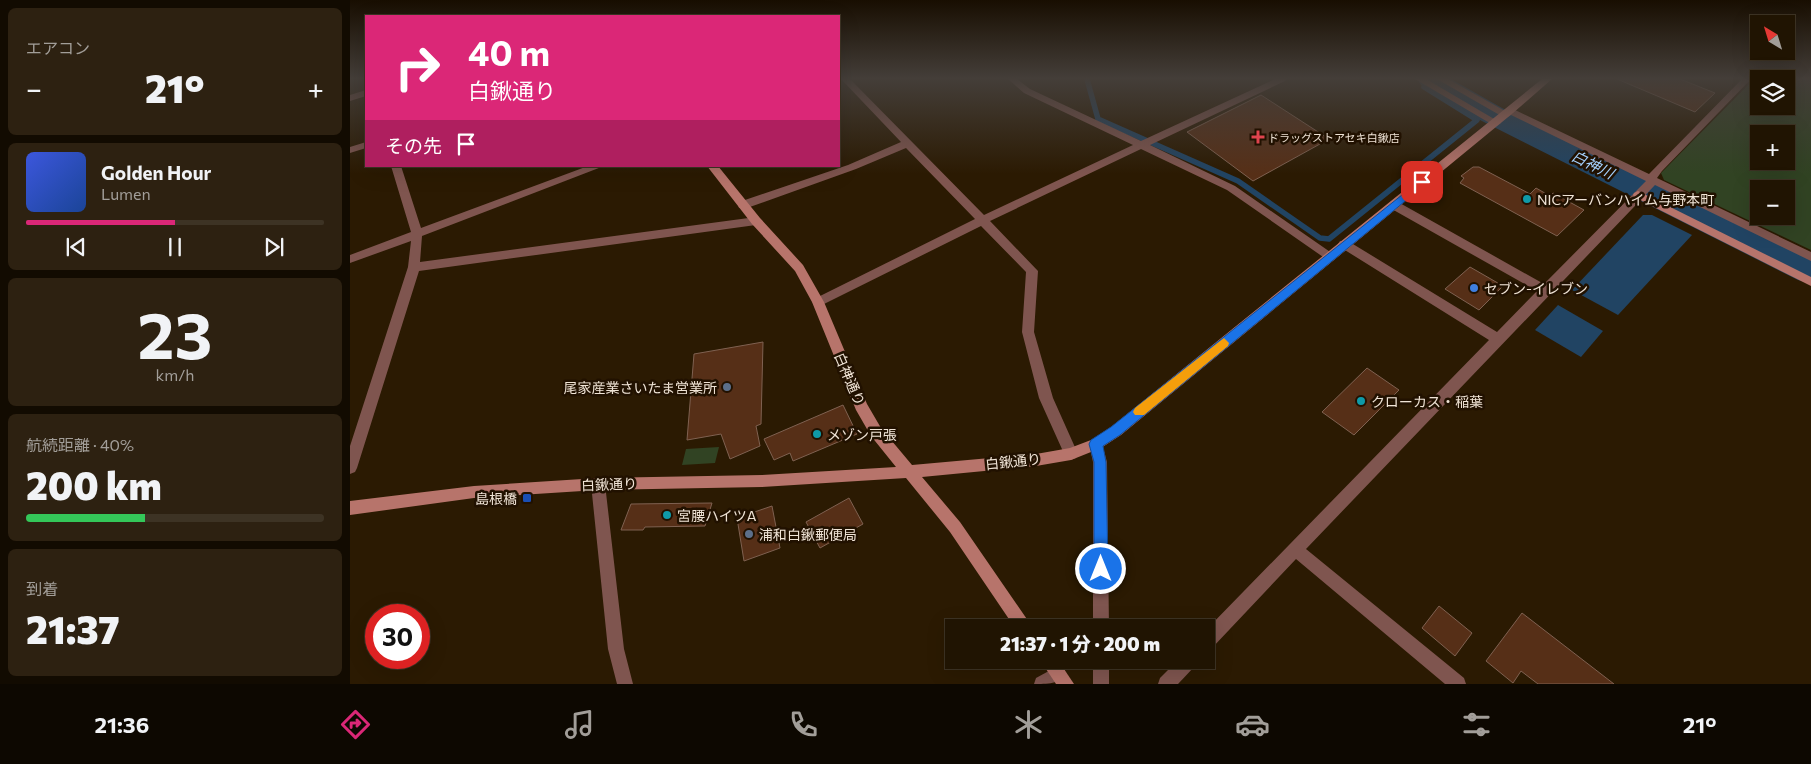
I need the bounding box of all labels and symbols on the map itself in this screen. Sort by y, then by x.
north arrow [1750,15,1795,60]
marker: ドラッグストアセキ白鍬店 [1252,131,1264,143]
place label: ドラッグストアセキ白鍬店 [1268,131,1400,144]
water label: 白神川 [1569,146,1619,183]
pin [1401,161,1443,203]
place label: NICアーバンハイム与野本町 [1537,191,1714,208]
marker: NICアーバンハイム与野本町 [1521,193,1533,205]
place label: セブン-イレブン [1484,280,1588,297]
marker: セブン-イレブン [1468,282,1480,294]
street label: 白神通り [831,350,869,408]
place label: 尾家産業さいたま営業所 [563,379,717,396]
marker: 尾家産業さいたま営業所 [721,381,733,393]
place label: クローカス・稲葉 [1371,393,1483,410]
marker: クローカス・稲葉 [1355,395,1367,407]
place label: メゾン戸張 [827,426,897,443]
marker: メゾン戸張 [811,428,823,440]
street label: 白鍬通り [984,450,1042,472]
street label: 白鍬通り [581,475,637,493]
place label: 島根橋 [475,490,517,507]
marker: 島根橋 [521,492,533,504]
place label: 宮腰ハイツA [677,507,757,524]
marker: 宮腰ハイツA [661,509,673,521]
place label: 浦和白鍬郵便局 [759,526,857,543]
marker: 浦和白鍬郵便局 [743,528,755,540]
position arrow [1074,542,1126,594]
speed limit sign: 30 [365,604,430,669]

